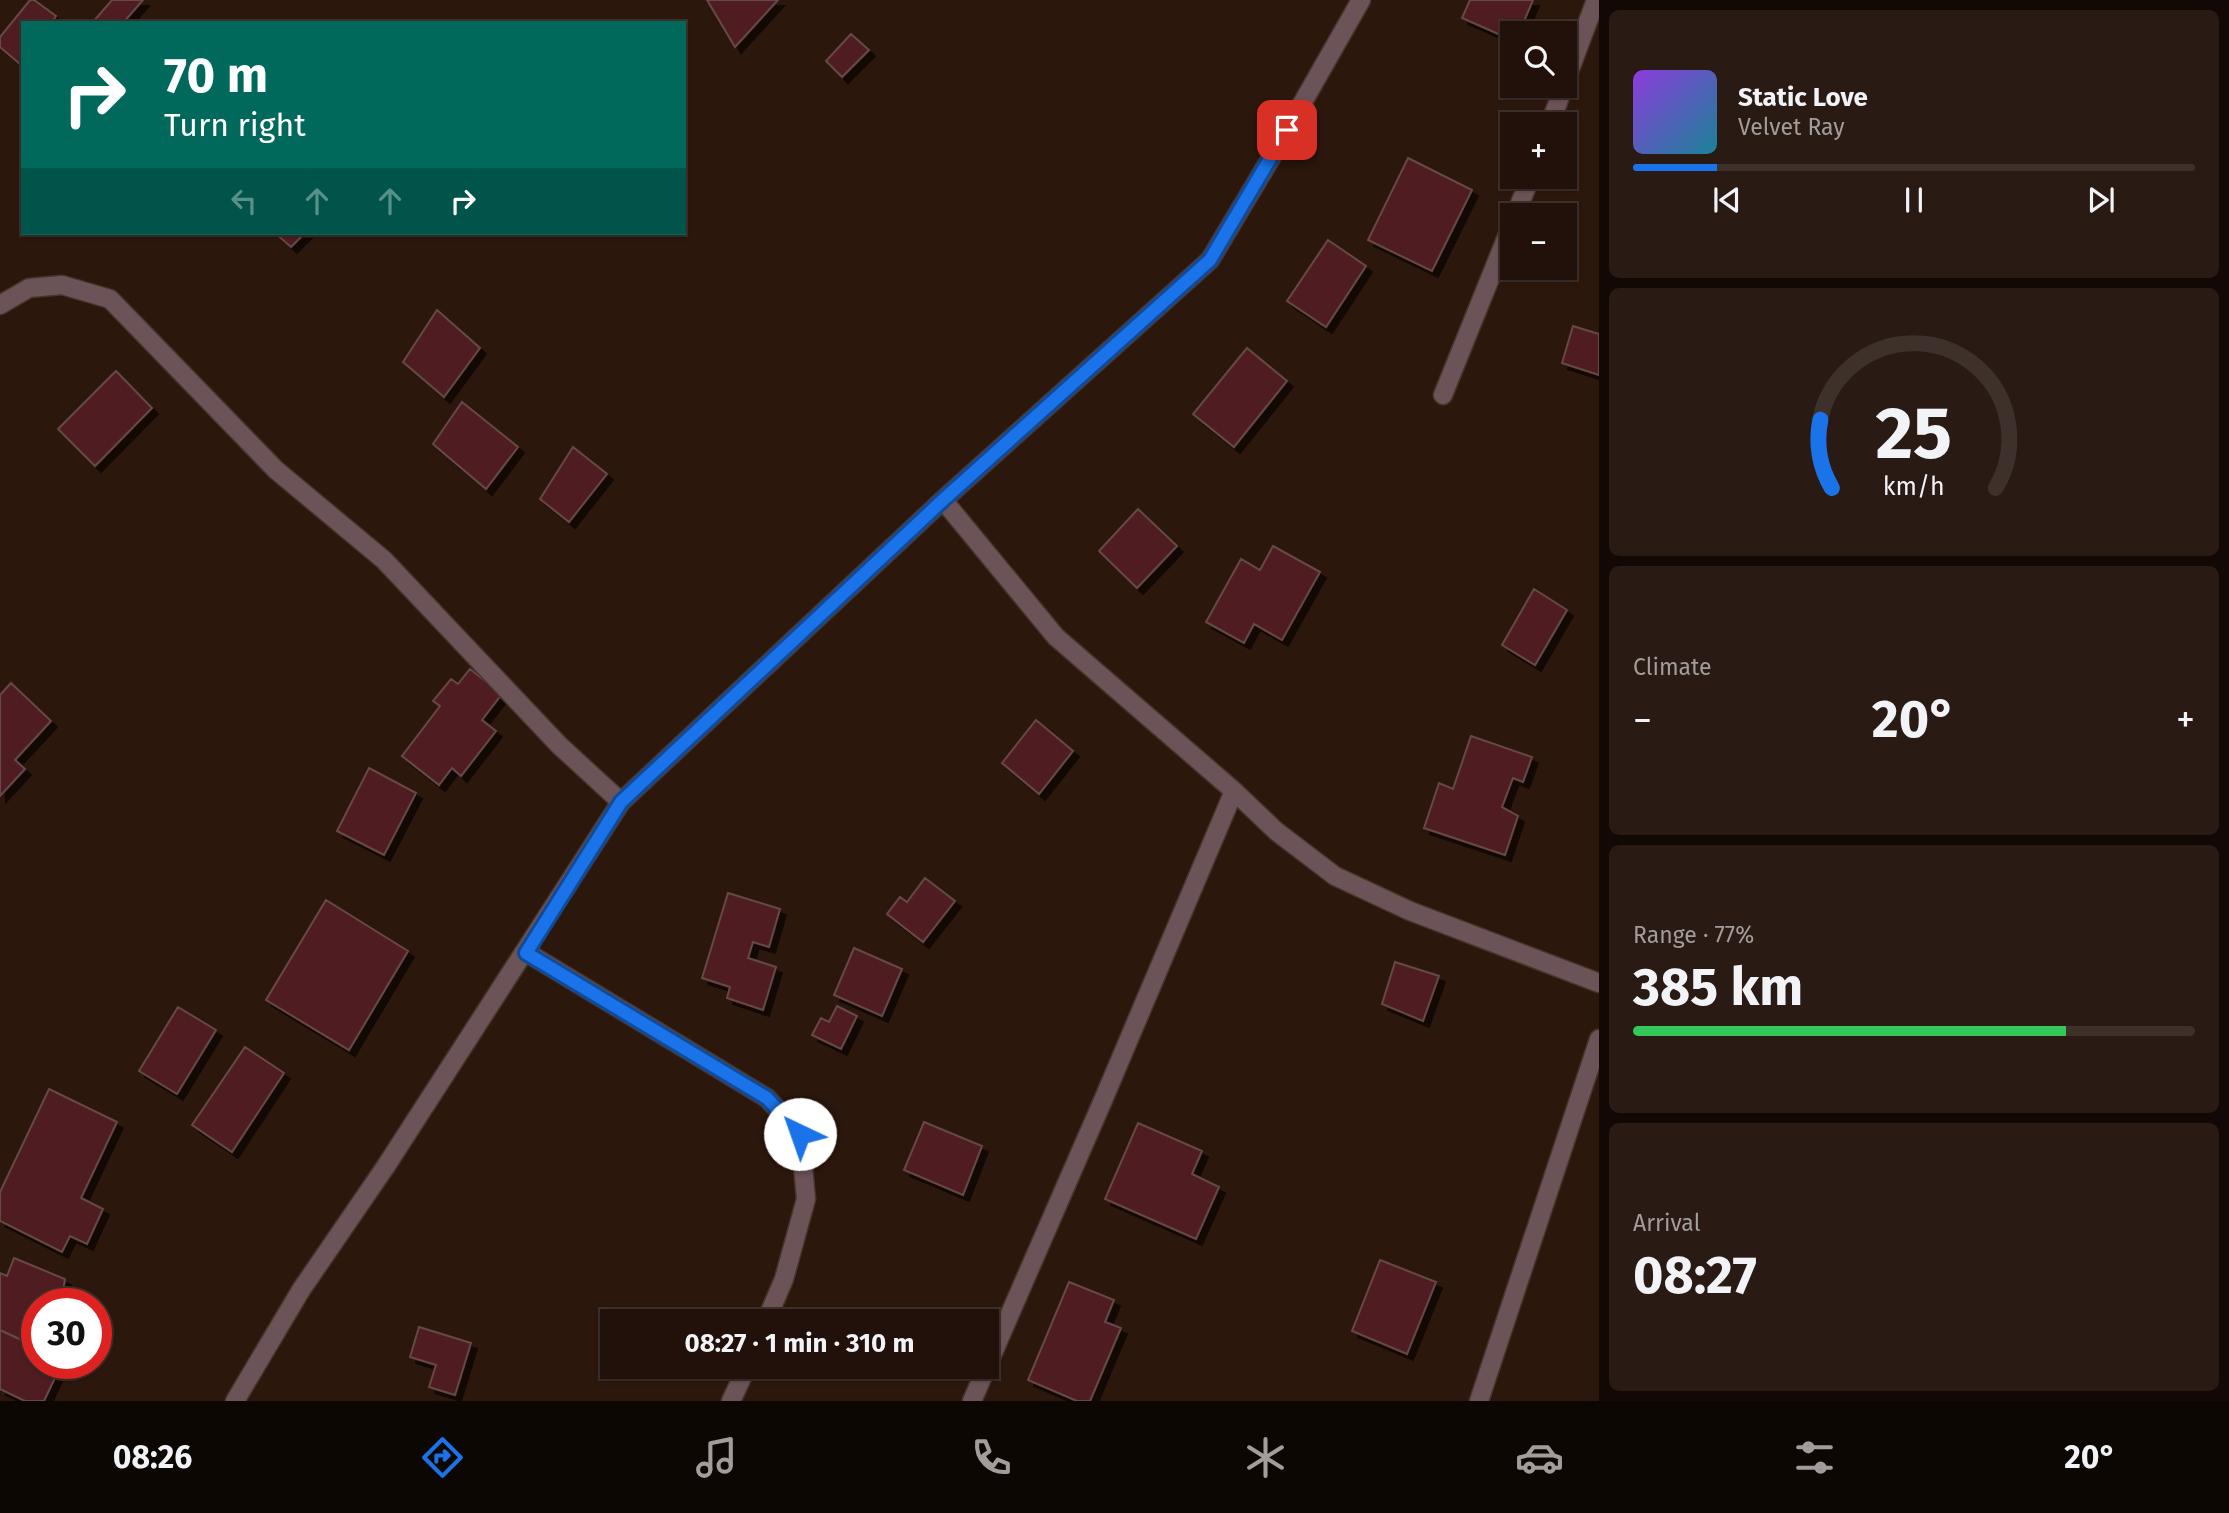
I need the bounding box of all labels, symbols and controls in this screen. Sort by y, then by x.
map controls [1500,21,1577,280]
button: search [1500,21,1577,98]
text: 70 m [164,46,268,105]
icon: right [49,49,140,140]
text: Static Love [1738,82,1868,113]
pin [1257,100,1317,160]
text: Turn right [164,106,306,144]
icon: arrive [1268,111,1306,149]
button: + [1500,112,1577,189]
text: Velvet Ray [1738,113,1845,141]
icon: previous [1708,181,1746,219]
icon: pause [1895,181,1933,219]
icon: next [2082,181,2120,219]
icon: left [225,182,263,220]
icon: ahead [298,182,336,220]
icon: ahead [371,182,409,220]
icon: right [444,182,482,220]
button: − [1500,203,1577,280]
text: 25 [1876,391,1952,478]
text: km/h [1883,472,1945,502]
text: Climate [1633,653,1712,681]
text: 20° [1872,688,1956,751]
text: − [1633,697,1652,743]
text: + [2176,697,2195,743]
text: Range · 77% [1633,921,1754,949]
text: 385 km [1633,956,1803,1019]
position arrow [763,1097,837,1171]
text: Arrival [1633,1209,1700,1237]
text: 08:27 [1633,1244,1757,1307]
speed limit sign: 30 [21,1288,112,1379]
text: 08:27 · 1 min · 310 m [685,1328,914,1359]
icon: directions [418,1433,467,1482]
icon: music [692,1433,741,1482]
icon: phone [967,1433,1016,1482]
icon: climate [1241,1433,1290,1482]
icon: car [1515,1433,1564,1482]
icon: filters [1790,1433,1839,1482]
text: 08:26 [113,1438,192,1476]
text: 20° [2064,1438,2116,1476]

